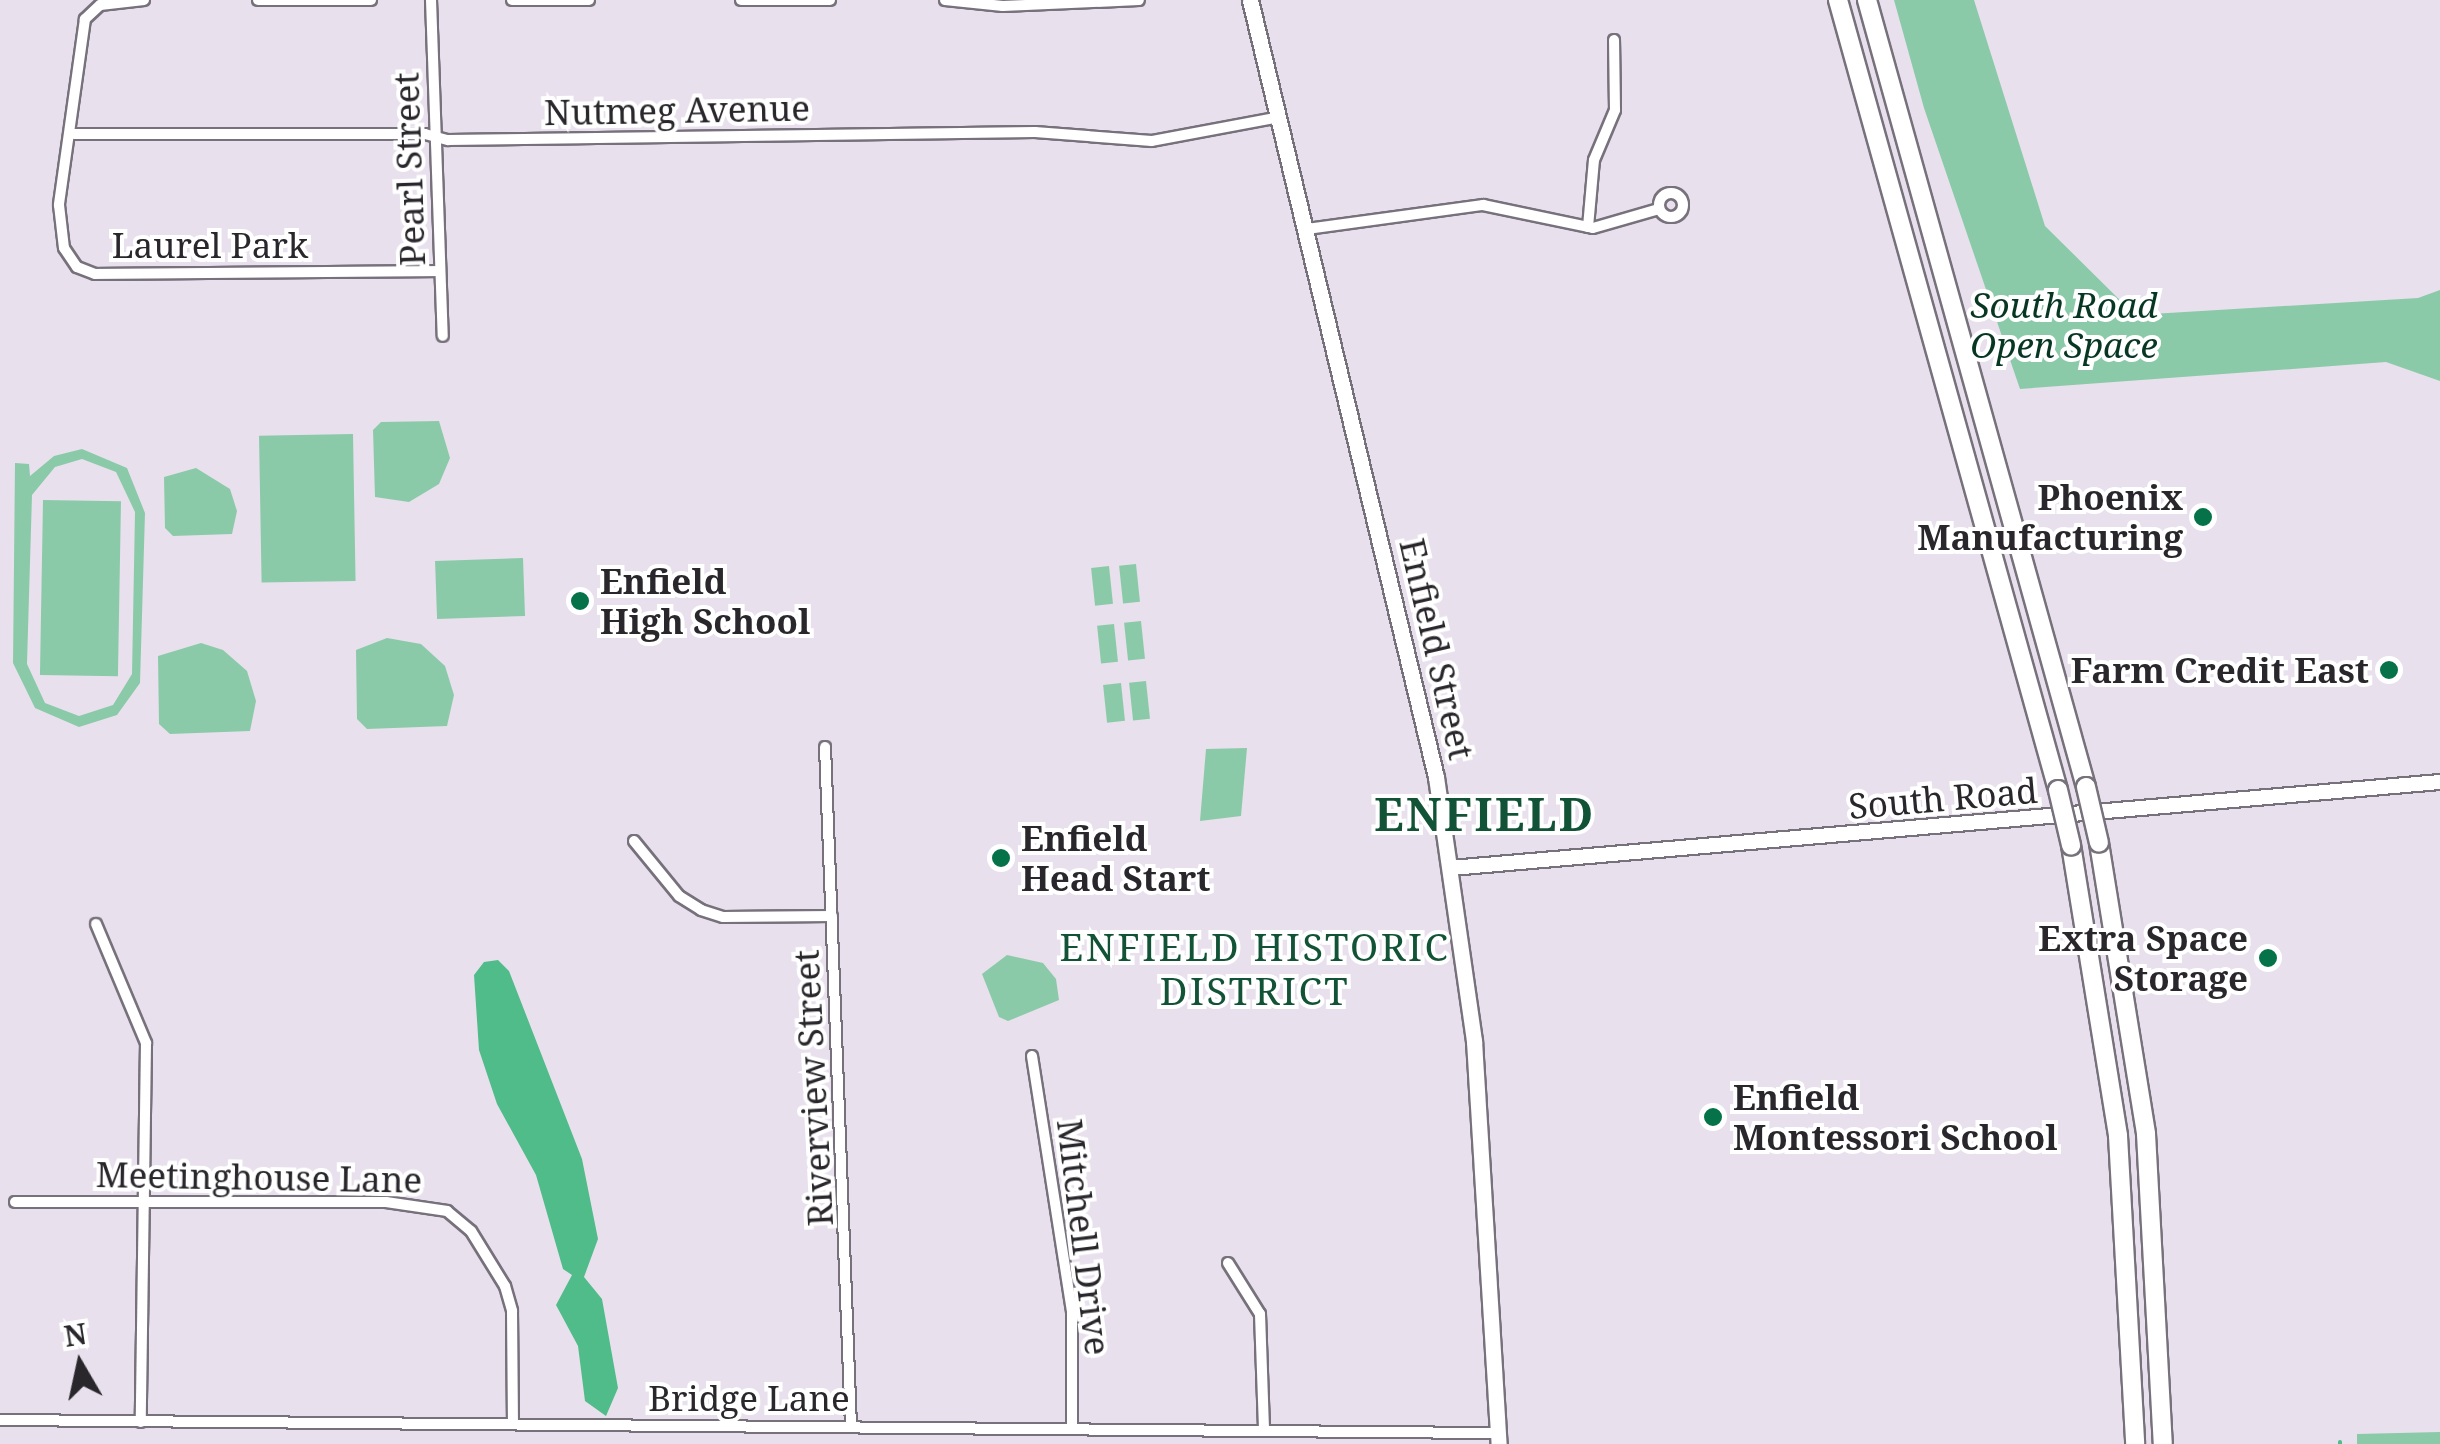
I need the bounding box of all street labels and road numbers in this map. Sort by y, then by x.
street label: Pearl Street [385,72,433,266]
street label: Nutmeg Avenue [544,87,810,133]
street label: Laurel Park [112,224,308,266]
street label: Enfield Street [1391,534,1483,764]
street label: South Road [1847,769,2039,827]
street label: Riverview Street [785,949,841,1227]
street label: Mitchell Drive [1049,1117,1119,1357]
street label: Meetinghouse Lane [96,1153,422,1201]
street label: Bridge Lane [648,1377,850,1419]

